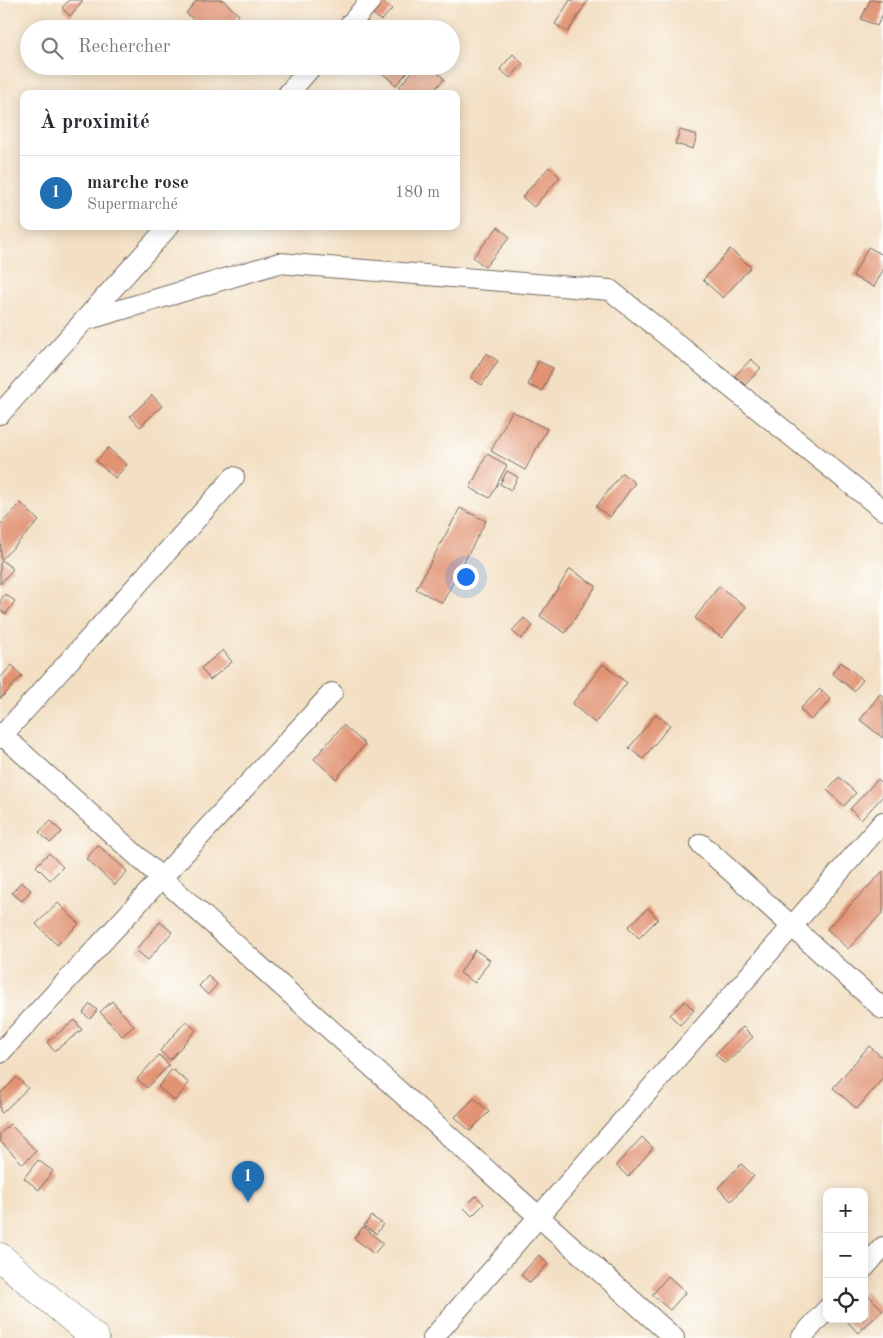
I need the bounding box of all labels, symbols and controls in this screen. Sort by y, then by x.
search box [20,20,460,75]
icon: search [38,34,66,62]
text: Rechercher [78,38,171,57]
text: À proximité [40,112,150,133]
text: marche rose [87,174,189,193]
text: 1 [51,185,61,201]
text: 180 m [395,185,440,201]
text: Supermarché [87,197,178,213]
your location [453,564,479,590]
pin: 1 [232,1161,264,1202]
map controls [823,1188,868,1323]
button: + [823,1188,868,1233]
button: − [823,1233,868,1278]
button: locate [823,1278,868,1323]

